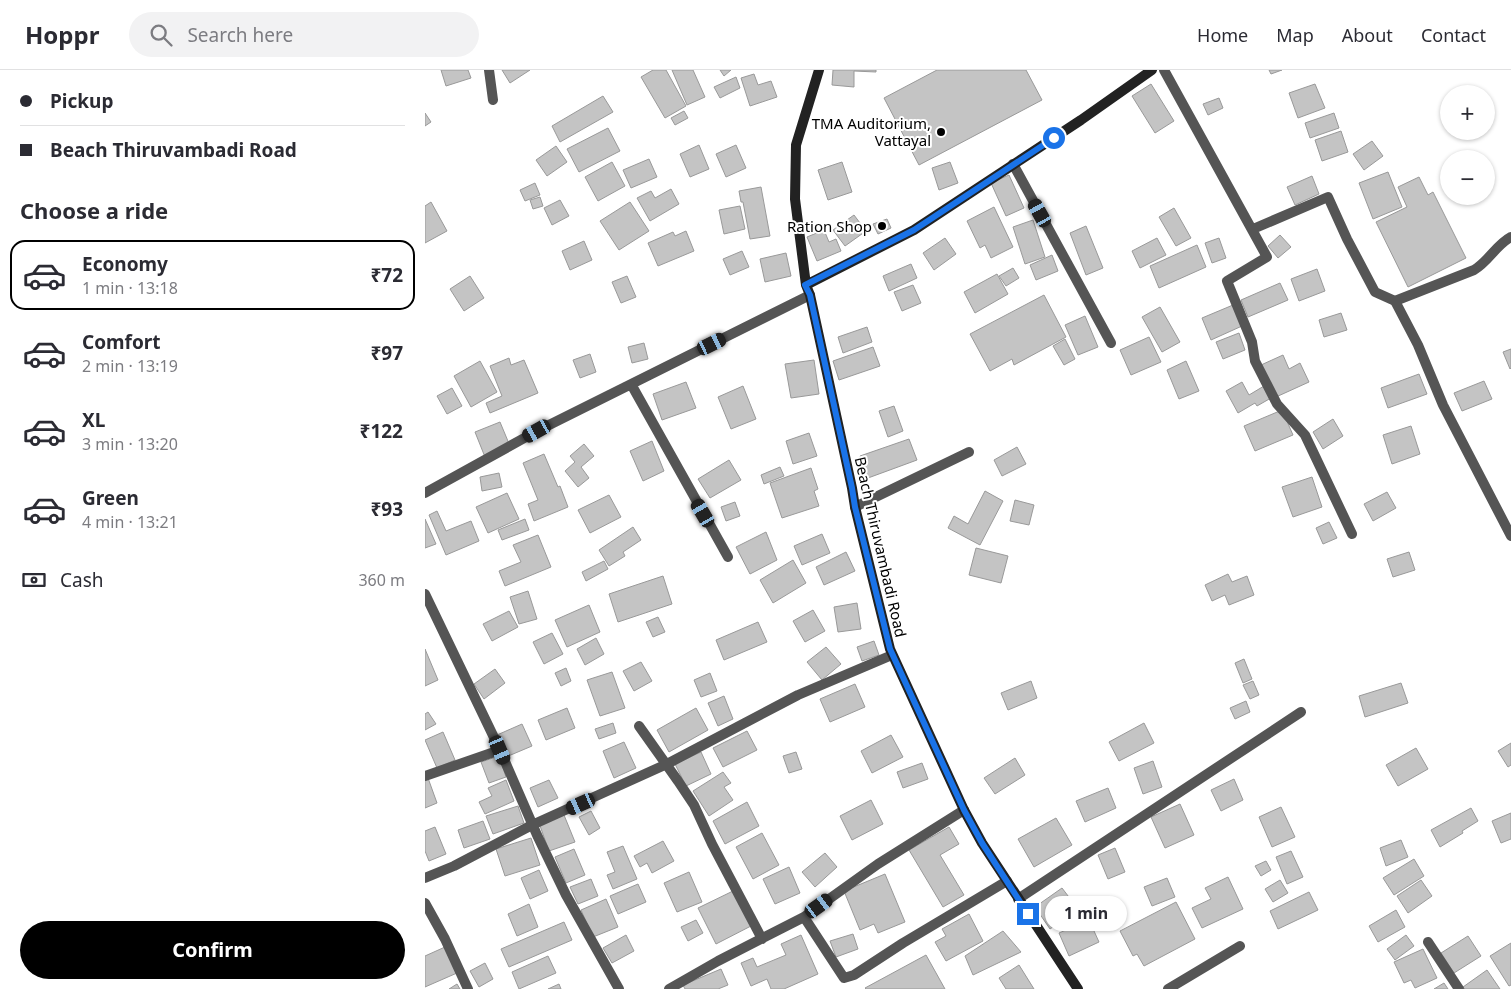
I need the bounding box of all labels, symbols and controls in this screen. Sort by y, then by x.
search box [129,12,479,57]
text: Hoppr [25,18,99,51]
icon: search [147,21,175,49]
text: Search here [187,22,293,48]
text: Home [1197,23,1248,47]
text: Map [1276,23,1314,47]
text: About [1342,23,1393,47]
text: Contact [1421,23,1486,47]
map controls [1440,85,1495,205]
button: + [1440,85,1495,140]
text: Pickup [50,88,113,114]
place label: TMA Auditorium, Vattayal [812,113,931,150]
marker: TMA Auditorium, Vattayal [935,126,947,138]
route start [1043,127,1065,149]
text: Beach Thiruvambadi Road [50,137,297,163]
button: − [1440,150,1495,205]
text: Choose a ride [20,195,168,225]
car [1026,196,1053,230]
place label: Ration Shop [787,216,872,236]
marker: Ration Shop [876,220,888,232]
text: Economy [82,251,168,277]
icon: car [22,253,67,298]
text: ₹72 [370,262,403,288]
text: 1 min · 13:18 [82,277,178,299]
text: Comfort [82,329,161,355]
icon: car [22,331,67,376]
car [695,331,728,357]
text: ₹97 [370,340,403,366]
text: 2 min · 13:19 [82,355,178,377]
text: XL [82,407,105,433]
icon: car [22,409,67,454]
car [520,417,553,445]
text: ₹122 [360,418,403,444]
text: 3 min · 13:20 [82,433,178,455]
street label: Beach Thiruvambadi Road [850,455,912,639]
text: Green [82,485,139,511]
icon: car [22,487,67,532]
text: ₹93 [370,496,403,522]
car [689,496,716,530]
text: 4 min · 13:21 [82,511,178,533]
icon: cash [20,566,48,594]
text: Cash [60,567,104,593]
text: 360 m [358,569,405,591]
car [487,733,512,767]
car [564,791,597,817]
car [802,891,835,921]
callout: 1 min [1045,896,1128,932]
text: 1 min [1064,902,1108,924]
route end [1017,903,1039,925]
button: Confirm [20,921,405,979]

